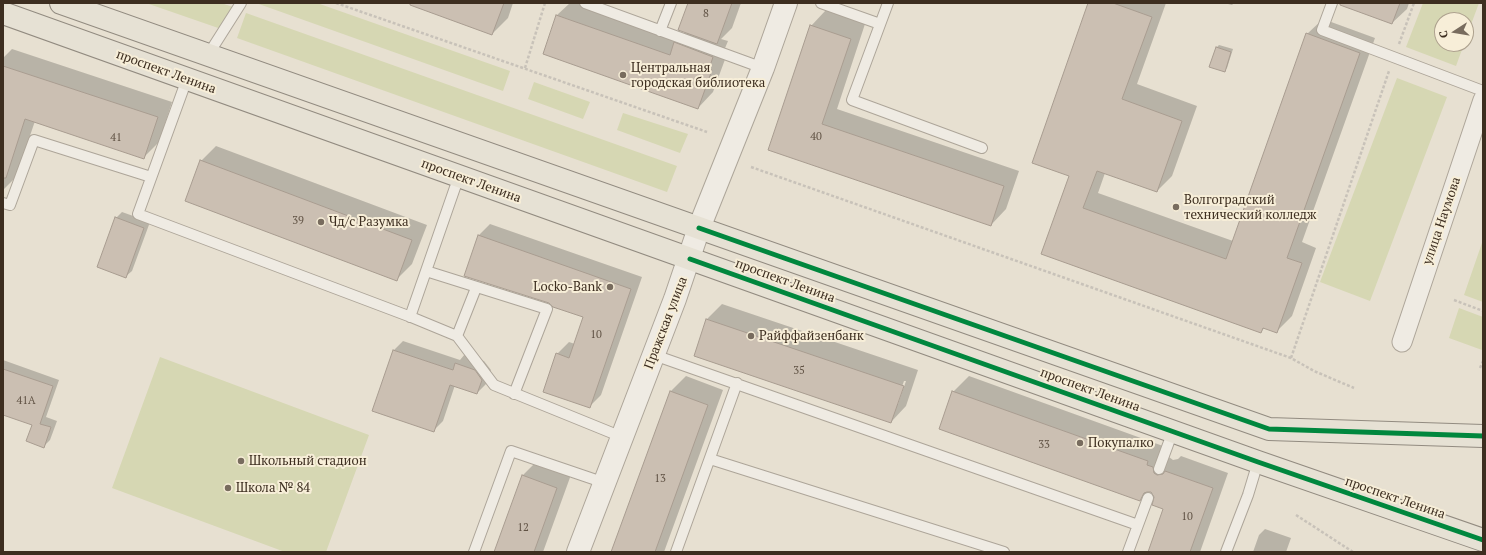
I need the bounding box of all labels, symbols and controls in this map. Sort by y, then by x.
house number: 8 [703,7,709,21]
north arrow [1434,12,1474,52]
text: С [1436,29,1451,39]
street label: проспект Ленина [114,47,218,97]
place label: Центральная городская библиотека [631,60,765,91]
marker: Центральная городская библиотека [618,70,628,80]
house number: 40 [810,130,822,144]
house number: 41 [110,131,122,145]
street label: проспект Ленина [419,156,523,206]
street label: улица Наумова [1420,175,1464,267]
place label: Волгоградский технический колледж [1184,192,1316,223]
marker: Волгоградский технический колледж [1171,202,1181,212]
house number: 39 [292,214,304,228]
place label: Чд/с Разумка [329,214,409,230]
marker: Чд/с Разумка [316,217,326,227]
street label: проспект Ленина [733,256,837,306]
street label: Пражская улица [641,274,691,372]
place label: Locko-Bank [533,279,602,295]
marker: Locko-Bank [605,282,615,292]
house number: 10 [590,328,602,342]
place label: Райффайзенбанк [759,328,864,344]
marker: Райффайзенбанк [746,331,756,341]
house number: 35 [793,364,805,378]
street label: проспект Ленина [1038,365,1142,415]
house number: 41А [16,394,36,408]
place label: Покупалко [1088,435,1154,451]
house number: 33 [1038,438,1050,452]
marker: Покупалко [1075,438,1085,448]
place label: Школьный стадион [249,453,367,469]
marker: Школьный стадион [236,456,246,466]
house number: 13 [654,472,666,486]
street label: проспект Ленина [1343,474,1447,522]
place label: Школа № 84 [236,480,310,496]
marker: Школа № 84 [223,483,233,493]
house number: 10 [1181,510,1193,524]
house number: 12 [517,521,529,535]

